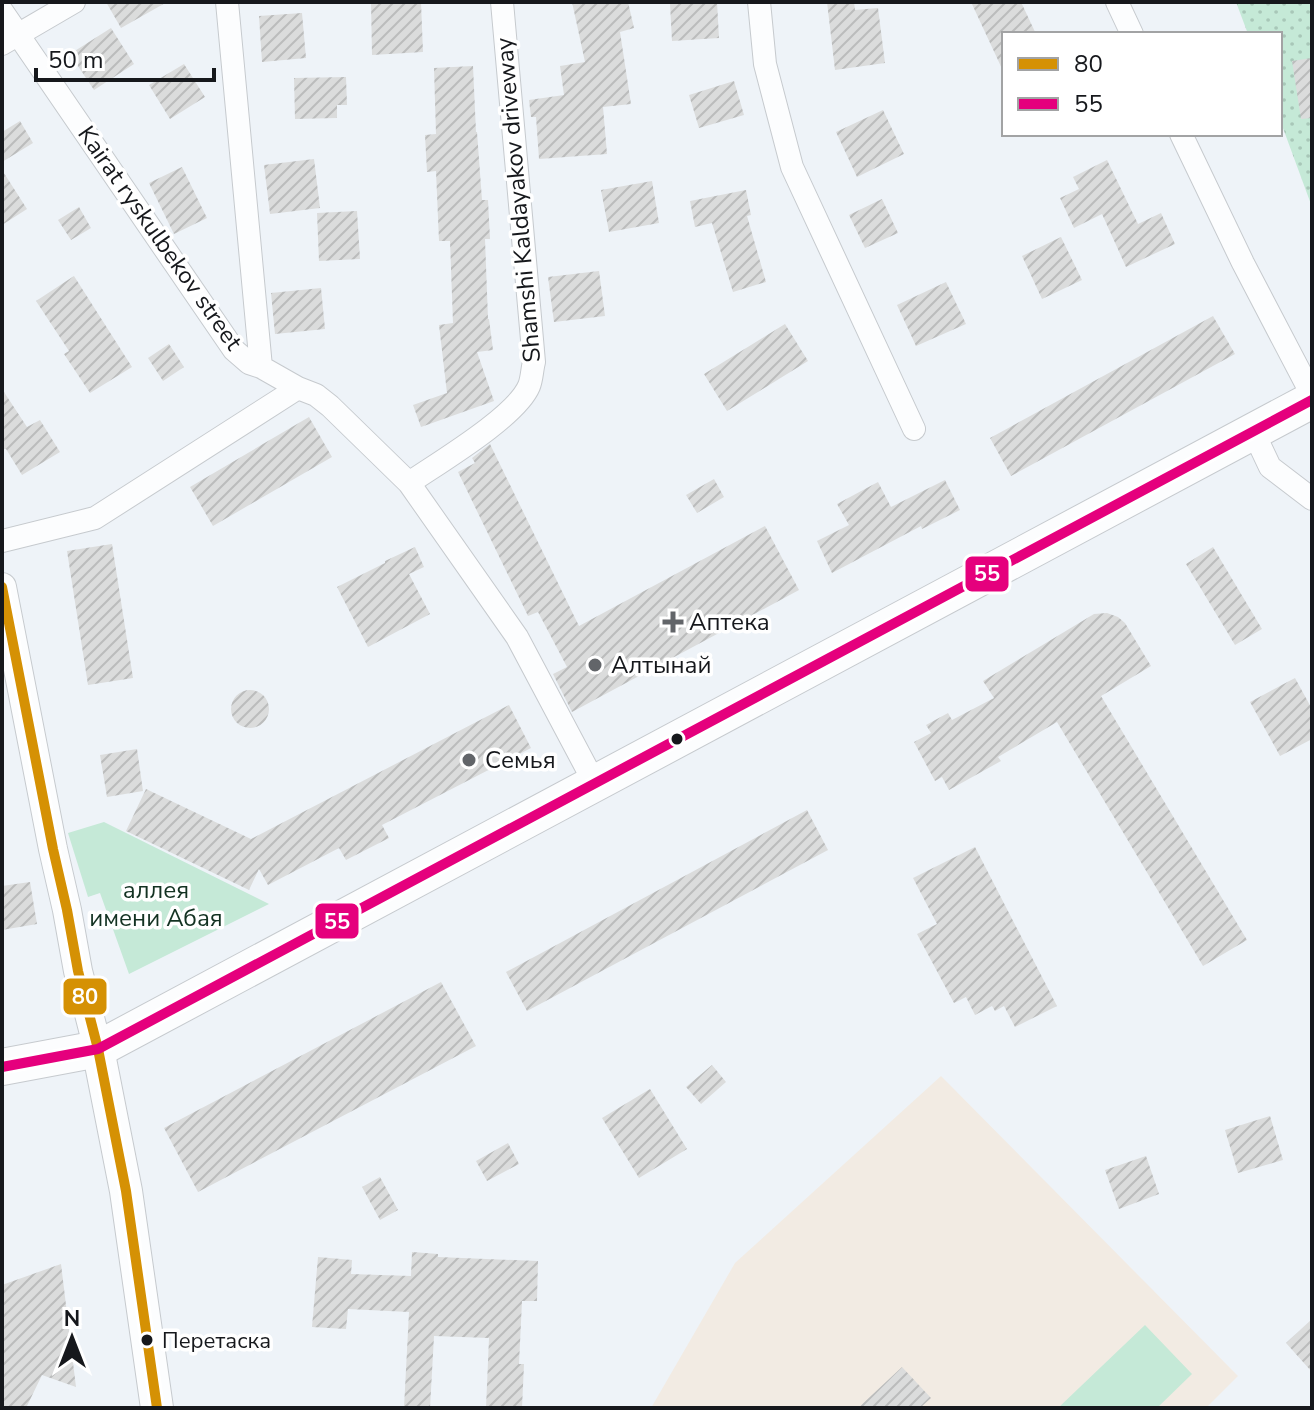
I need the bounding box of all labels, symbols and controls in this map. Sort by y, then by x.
scale bar [36,32,214,82]
legend [1002,32,1282,136]
street label: Shamshi Kaldayakov driveway [488,36,548,364]
text: 50 m [48,44,104,76]
text: 80 [1074,48,1103,80]
text: 55 [1074,88,1103,120]
street label: Kairat ryskulbekov street [70,119,250,357]
line badge: 55 [964,555,1010,593]
text: 55 [974,559,1000,589]
place label: Аптека [689,606,770,638]
marker: Аптека [664,613,682,631]
place label: Алтынай [611,649,712,681]
marker: Алтынай [586,656,604,674]
unlabelled marker [669,731,685,747]
place label: Семья [485,744,556,776]
marker: Семья [460,751,478,769]
park label: аллея имени Абая [89,874,223,934]
line badge: 55 [314,902,360,940]
text: 55 [324,907,350,937]
line badge: 80 [62,977,108,1016]
text: 80 [72,982,98,1012]
north arrow [32,1298,112,1378]
text: N [64,1304,80,1334]
place label: Перетаска [162,1326,271,1356]
marker: Перетаска [139,1332,155,1348]

